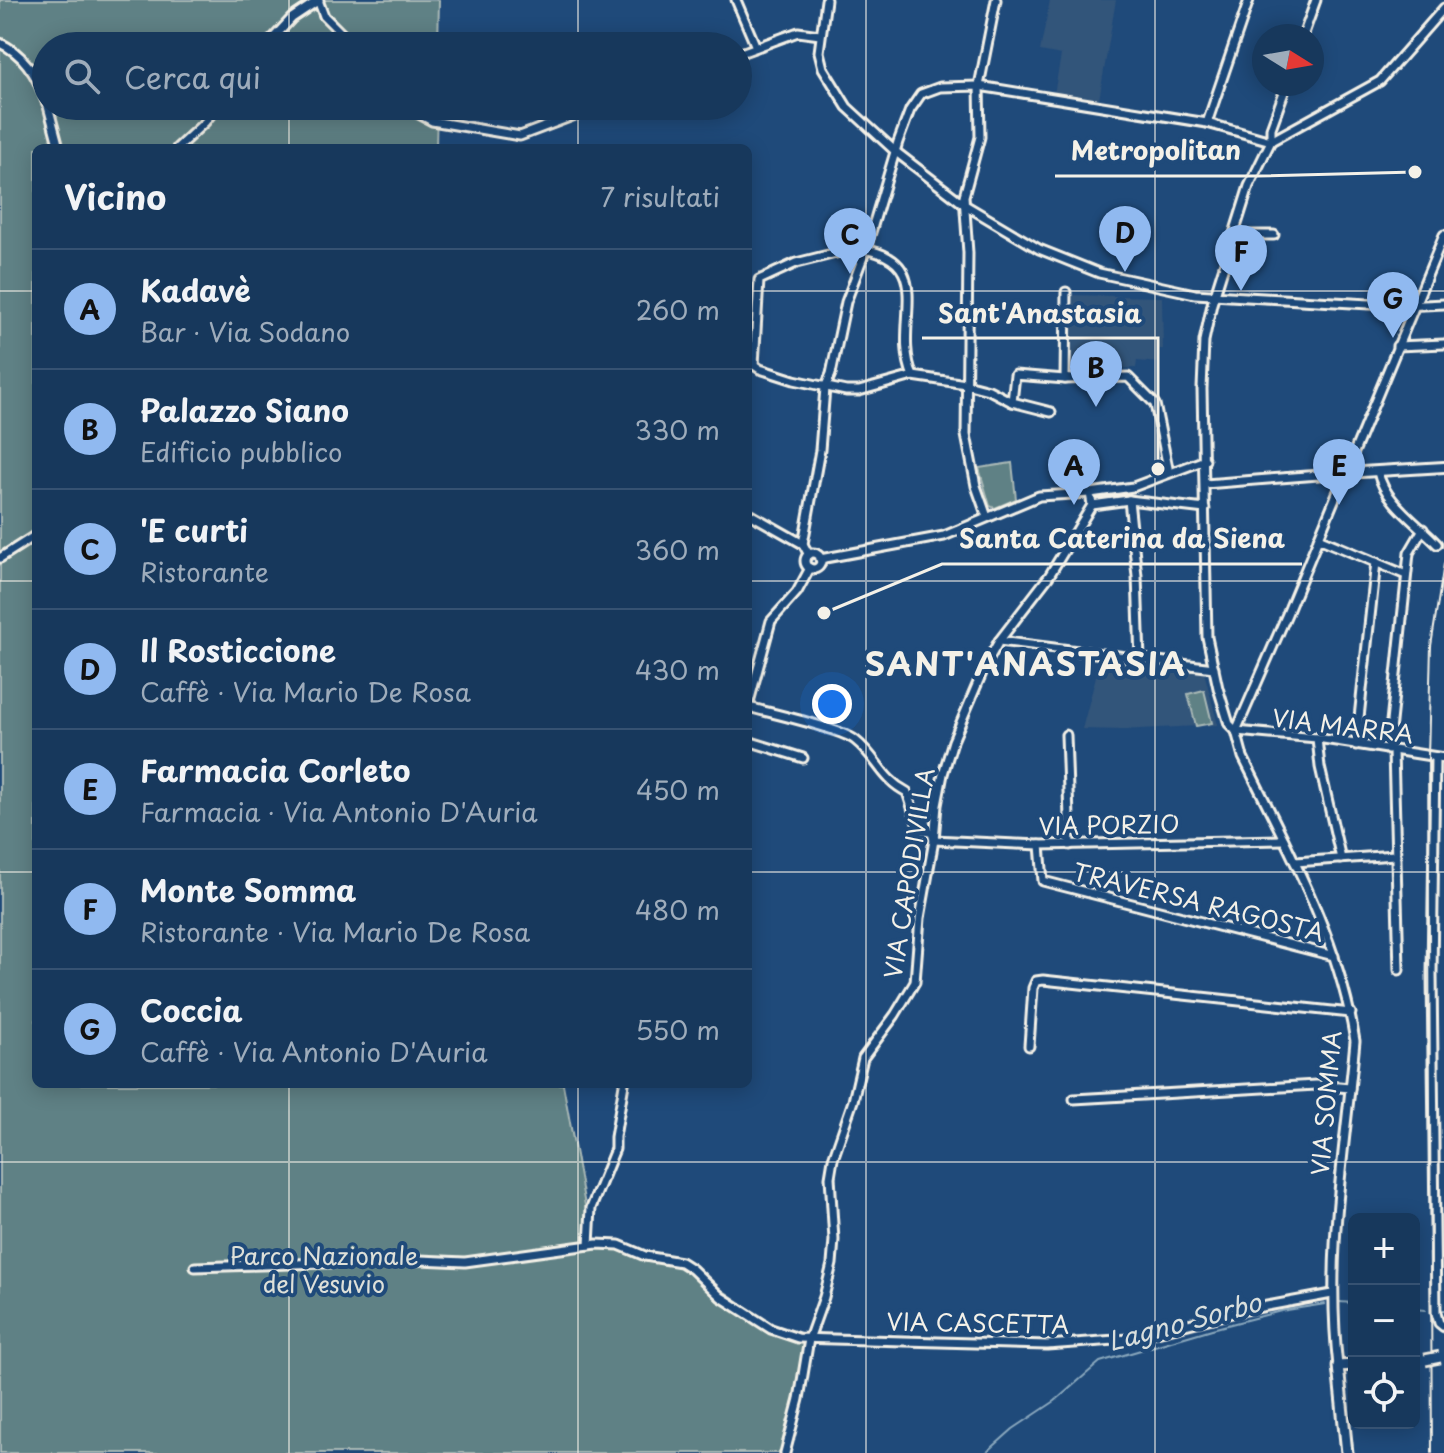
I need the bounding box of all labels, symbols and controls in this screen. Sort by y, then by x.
north arrow [1252,24,1324,96]
search box [32,32,752,120]
icon: search [60,54,104,98]
text: Cerca qui [124,54,261,99]
callout: Metropolitan [1055,126,1258,176]
text: Metropolitan [1071,130,1241,169]
text: Vicino [64,170,166,222]
text: 7 risultati [601,177,720,216]
pin: D [1099,206,1151,272]
pin: C [824,208,876,274]
pin: F [1215,225,1267,291]
text: Kadavè [140,267,251,312]
pin: G [1367,272,1419,338]
callout: Sant'Anastasia [922,288,1158,338]
text: A [80,290,100,329]
text: 260 m [636,290,720,329]
text: Sant'Anastasia [938,293,1142,332]
text: Bar · Via Sodano [140,312,350,351]
pin: B [1070,341,1122,407]
text: Palazzo Siano [140,387,349,432]
text: B [81,410,99,449]
text: 330 m [635,410,720,449]
text: Edificio pubblico [140,432,342,471]
pin: A [1048,439,1100,505]
pin: E [1313,439,1365,505]
text: 'E curti [140,507,248,552]
callout: Santa Caterina da Siena [942,514,1302,564]
text: Santa Caterina da Siena [959,518,1286,557]
text: C [80,530,100,569]
text: 360 m [635,530,720,569]
text: Ristorante [140,552,269,591]
text: Il Rosticcione [140,627,336,672]
district label: SANT'ANASTASIA [865,639,1187,687]
text: D [80,650,100,689]
text: 430 m [635,650,720,689]
text: Caffè · Via Mario De Rosa [140,672,471,711]
your location [812,684,852,724]
street label: VIA MARRA [1270,698,1416,752]
text: Farmacia Corleto [140,747,410,792]
street label: VIA CAPODIVILLA [874,765,942,981]
text: E [82,770,98,809]
text: 450 m [636,770,720,809]
text: Farmacia · Via Antonio D'Auria [140,792,538,831]
street label: VIA PORZIO [1038,805,1180,843]
street label: TRAVERSA RAGOSTA [1070,852,1328,950]
text: Monte Somma [140,867,356,912]
text: F [82,890,98,929]
text: 480 m [635,890,720,929]
text: Ristorante · Via Mario De Rosa [140,912,530,951]
text: Coccia [140,987,243,1032]
text: G [79,1010,101,1049]
text: 550 m [636,1010,720,1049]
street label: VIA SOMMA [1301,1029,1349,1177]
text: Caffè · Via Antonio D'Auria [140,1032,488,1071]
map controls [1348,1213,1420,1429]
button: + [1348,1213,1420,1285]
park label: Parco Nazionale del Vesuvio [230,1237,418,1301]
water label: Lagno Sorbo [1103,1281,1266,1360]
button: − [1348,1285,1420,1357]
street label: VIA CASCETTA [886,1302,1070,1342]
button: locate [1348,1357,1420,1429]

